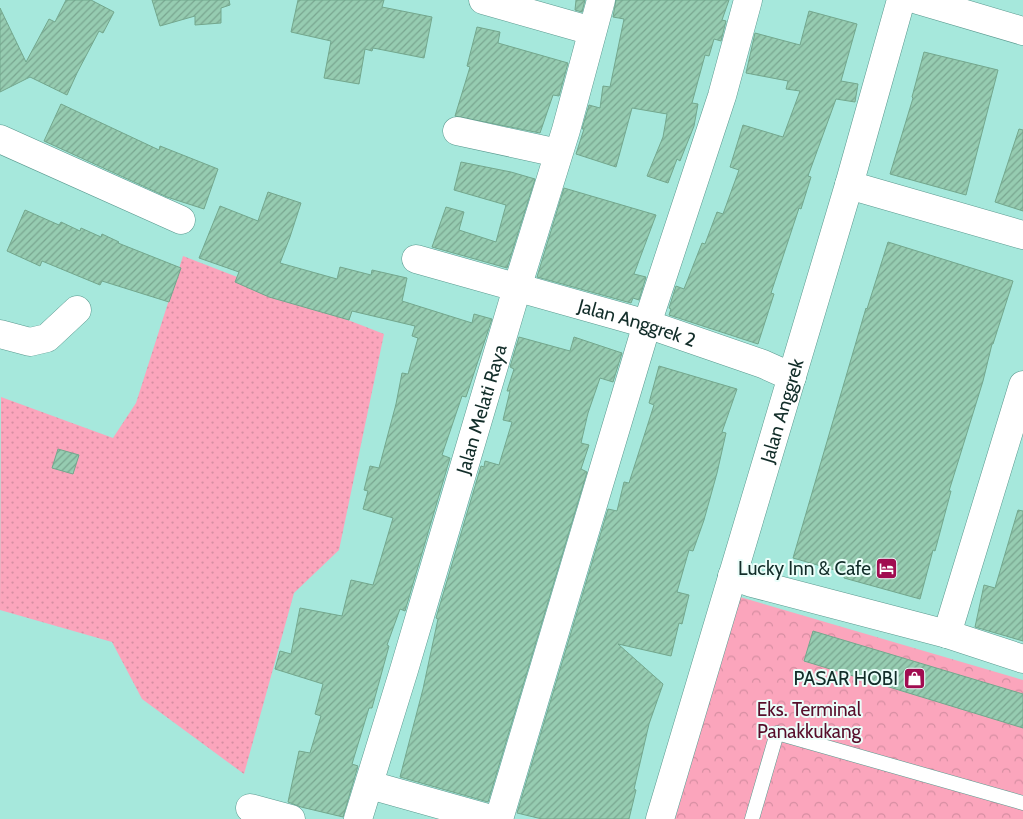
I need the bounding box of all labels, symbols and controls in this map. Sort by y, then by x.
street label: Jalan Anggrek 2 [575,294,699,352]
street label: Jalan Melati Raya [451,342,512,478]
street label: Jalan Anggrek [756,356,809,467]
hotel icon: Lucky Inn & Cafe [875,556,899,580]
place label: Lucky Inn & Cafe [738,557,871,580]
shop icon: PASAR HOBI [902,666,926,690]
place label: PASAR HOBI [793,667,898,690]
park label: Eks. Terminal Panakkukang [757,698,862,743]

